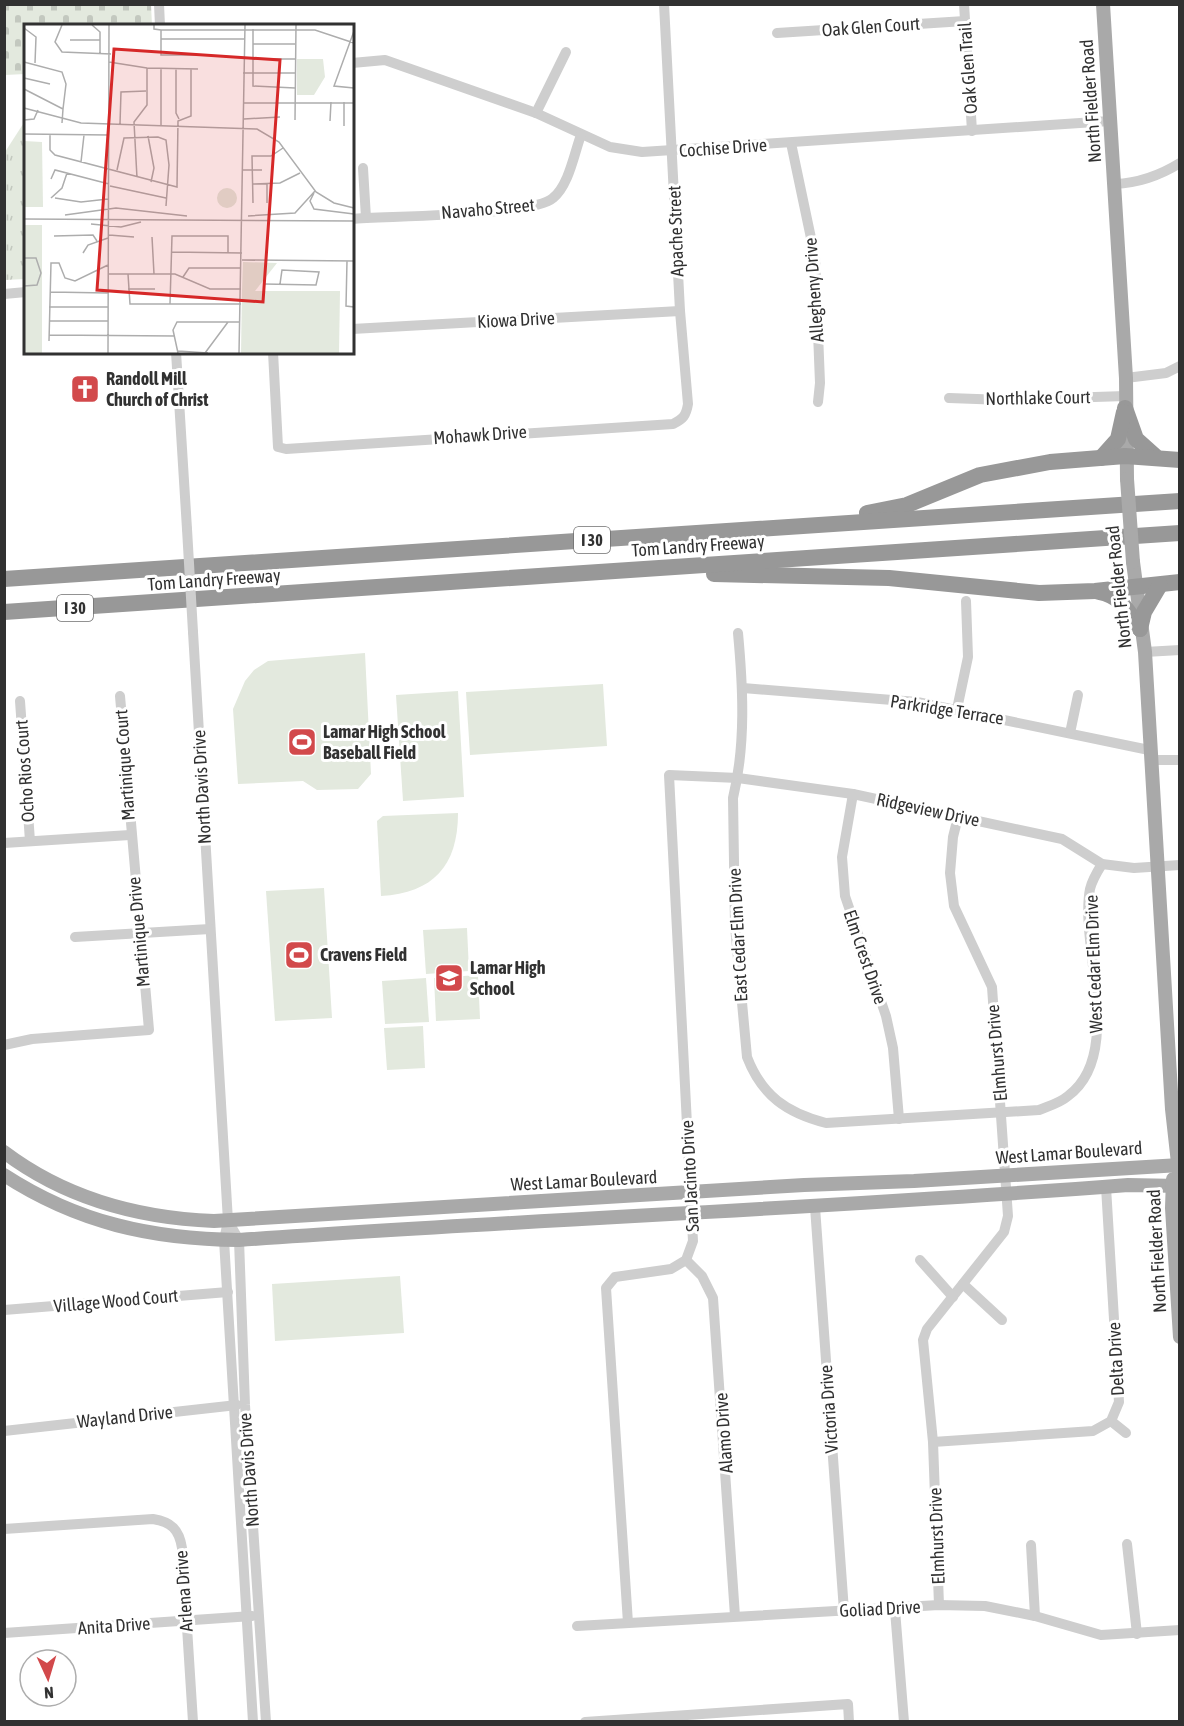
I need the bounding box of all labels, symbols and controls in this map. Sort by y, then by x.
street label: Oak Glen Court [821,13,921,40]
street label: Oak Glen Trail [954,21,981,115]
inset map [24,24,354,354]
street label: North Fielder Road [1076,39,1105,163]
street label: Cochise Drive [678,134,768,161]
street label: Apache Street [663,185,688,277]
street label: Navaho Street [440,194,536,223]
street label: Allegheny Drive [799,237,828,343]
street label: Kiowa Drive [477,307,555,332]
place label: Randoll Mill Church of Christ [106,368,209,410]
church icon: Randoll Mill Church of Christ [69,373,101,405]
street label: Northlake Court [985,386,1091,409]
street label: Mohawk Drive [432,421,527,448]
street label: North Fielder Road [1102,524,1135,650]
road number: I 30 [574,527,610,553]
street label: Tom Landry Freeway [631,530,765,561]
street label: Tom Landry Freeway [147,564,281,595]
road number: I 30 [57,595,93,621]
street label: Parkridge Terrace [889,690,1005,729]
street label: Martinique Court [110,709,139,821]
street label: Ocho Rios Court [10,719,39,823]
place label: Lamar High School Baseball Field [323,721,446,763]
sports icon: Lamar High School Baseball Field [286,726,318,758]
street label: North Davis Drive [188,729,215,845]
street label: Ridgeview Drive [875,788,982,831]
street label: East Cedar Elm Drive [724,868,751,1002]
street label: Martinique Drive [123,876,154,988]
street label: West Cedar Elm Drive [1081,895,1106,1034]
street label: Elm Crest Drive [840,907,891,1007]
sports icon: Cravens Field [283,939,315,971]
place label: Cravens Field [320,944,407,965]
place label: Lamar High School [470,957,546,999]
school or university icon: Lamar High School [433,962,465,994]
street label: Elmhurst Drive [982,1004,1011,1102]
street label: San Jacinto Drive [676,1120,703,1232]
street label: West Lamar Boulevard [995,1137,1143,1168]
street label: West Lamar Boulevard [510,1166,658,1195]
street label: North Fielder Road [1143,1189,1170,1313]
street label: Village Wood Court [53,1285,179,1316]
street label: Delta Drive [1103,1322,1128,1397]
street label: Victoria Drive [815,1364,842,1454]
street label: Alamo Drive [710,1392,737,1474]
street label: Wayland Drive [76,1401,174,1432]
street label: North Davis Drive [234,1412,263,1528]
street label: Elmhurst Drive [924,1487,949,1585]
street label: Arlena Drive [170,1550,197,1632]
street label: Goliad Drive [839,1596,921,1621]
street label: Anita Drive [77,1612,151,1639]
north arrow [18,1648,78,1708]
text: N [44,1684,54,1702]

